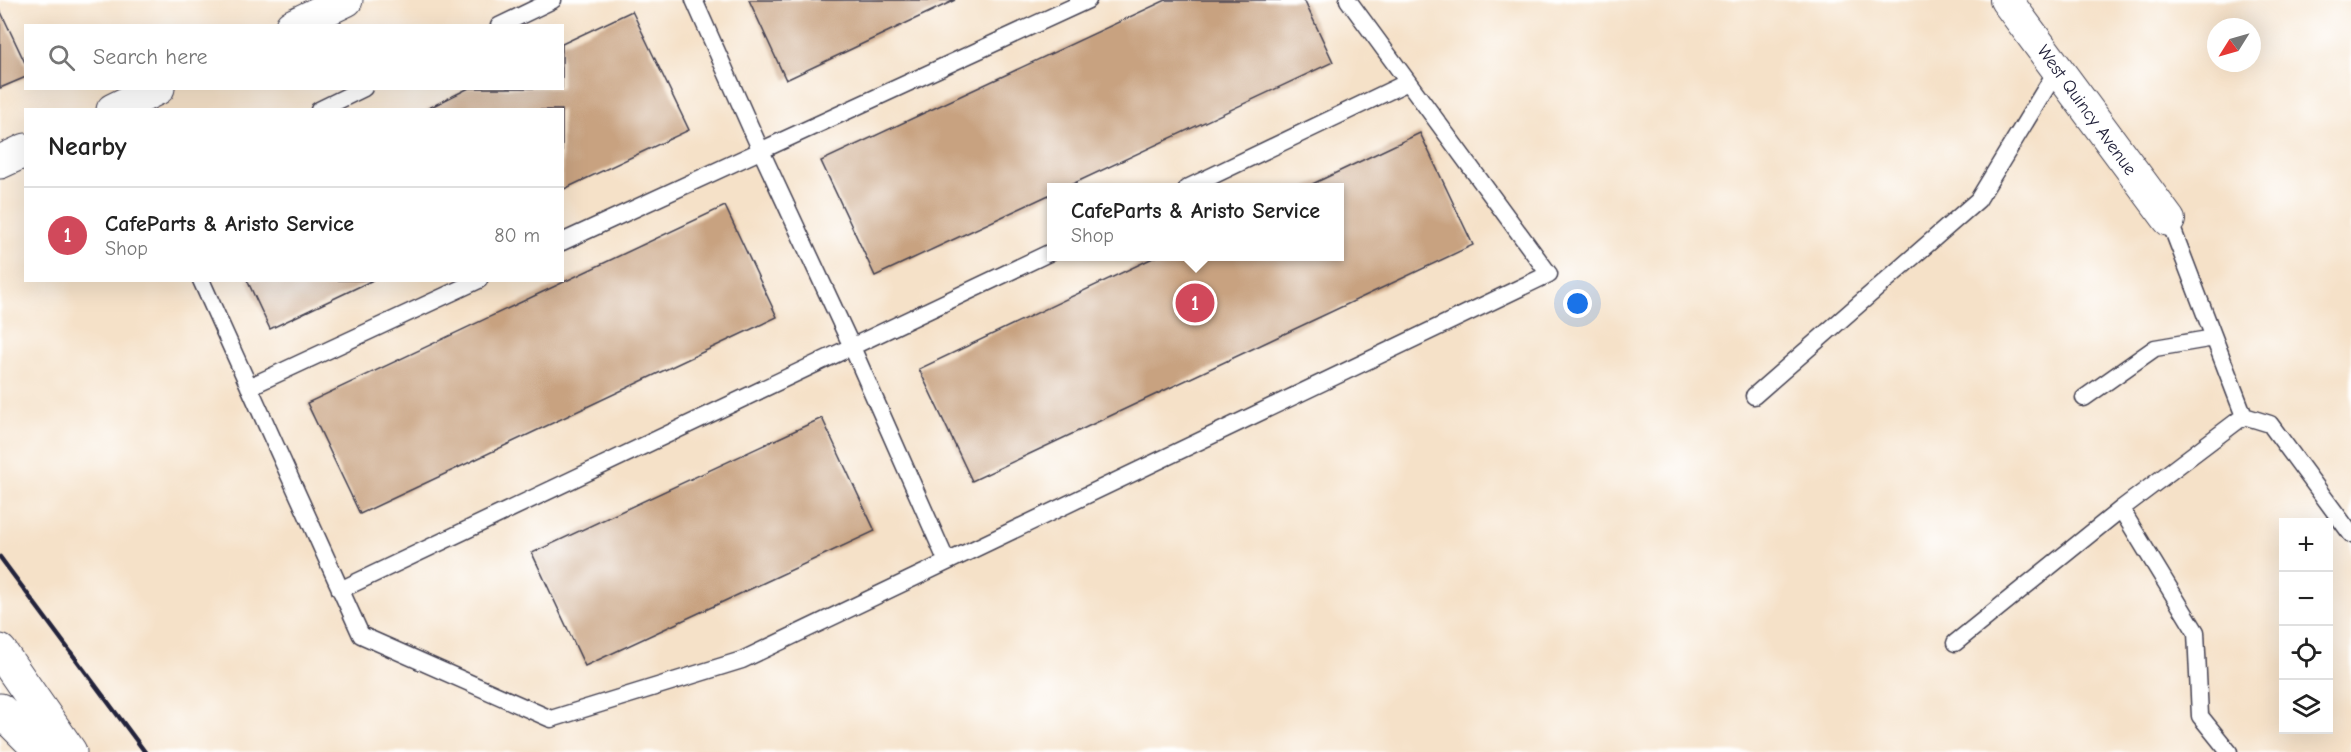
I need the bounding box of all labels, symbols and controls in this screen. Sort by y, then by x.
north arrow [2207,18,2261,72]
search box [24,24,564,90]
icon: search [45,41,78,74]
street label: West Quincy Avenue [2032,41,2141,179]
text: Search here [93,44,208,70]
text: Nearby [48,132,127,162]
popup [1047,183,1344,261]
text: CafeParts & Aristo Service [1071,198,1320,224]
text: CafeParts & Aristo Service [105,211,354,237]
text: 1 [64,224,71,247]
text: 80 m [494,224,540,247]
text: Shop [1071,224,1114,247]
text: Shop [105,237,148,260]
pin: 1 [1176,280,1214,326]
your location [1563,289,1592,318]
map controls [2279,518,2333,734]
button: + [2279,518,2333,572]
button: − [2279,572,2333,626]
button: locate [2279,626,2333,680]
button: layers [2279,680,2333,734]

